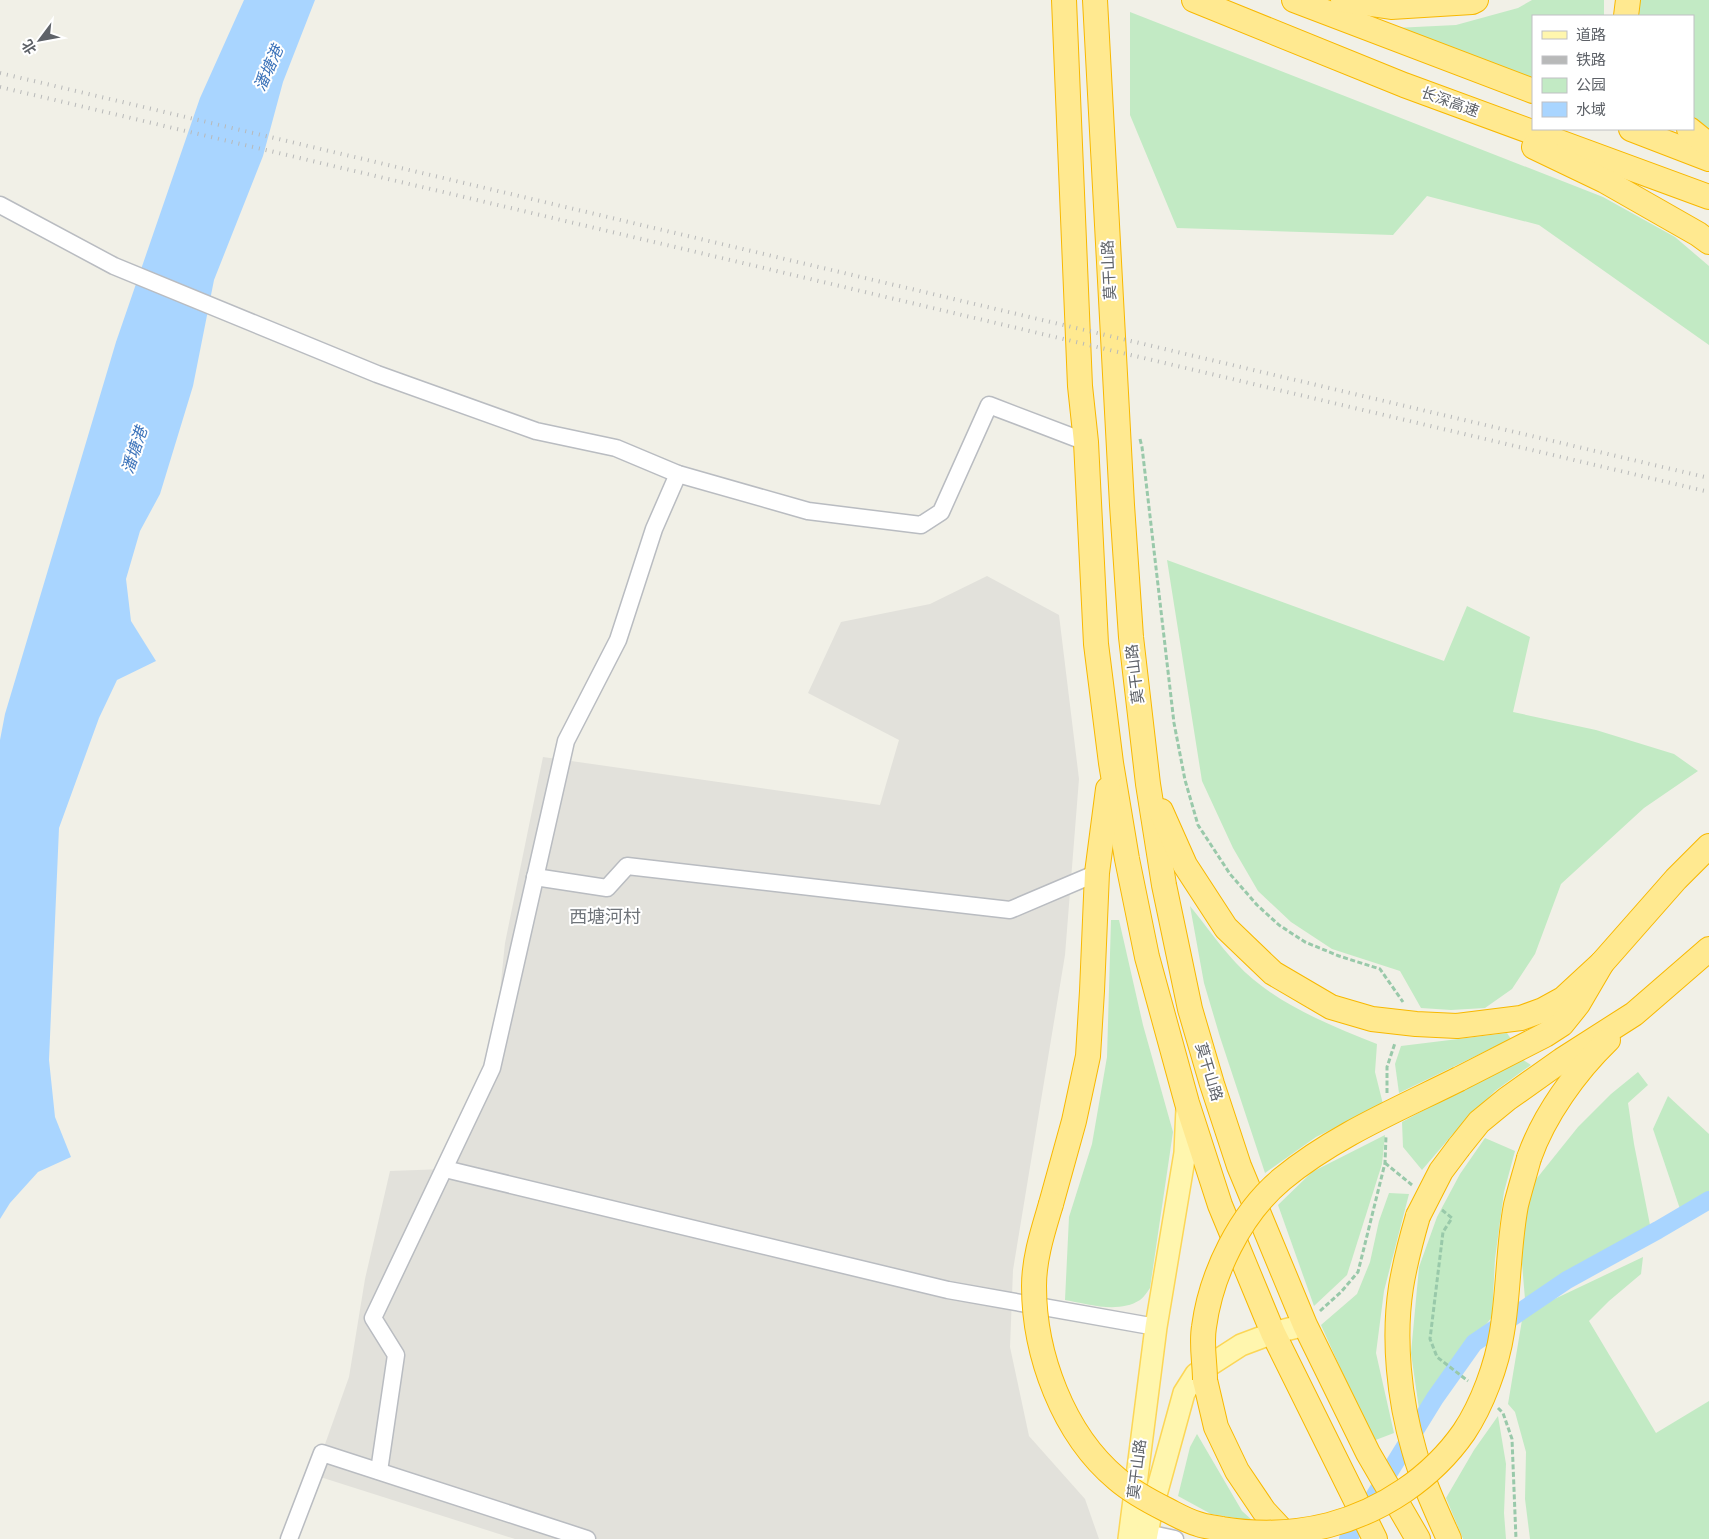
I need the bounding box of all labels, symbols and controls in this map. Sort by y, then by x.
north arrow [15,15,65,65]
legend [1532,15,1694,130]
text: 道路 [1576,24,1606,44]
text: 北 [17,36,40,58]
water label: 潘塘港 [248,40,289,94]
text: 铁路 [1576,49,1606,69]
text: 公园 [1576,74,1606,94]
street label: 长深高速 [1419,81,1482,121]
text: 水域 [1576,99,1606,119]
street label: 莫干山路 [1096,240,1120,301]
water label: 潘塘港 [116,422,152,476]
street label: 莫干山路 [1120,643,1148,705]
district label: 西塘河村 [569,904,641,928]
street label: 莫干山路 [1192,1040,1228,1103]
street label: 莫干山路 [1122,1438,1150,1500]

